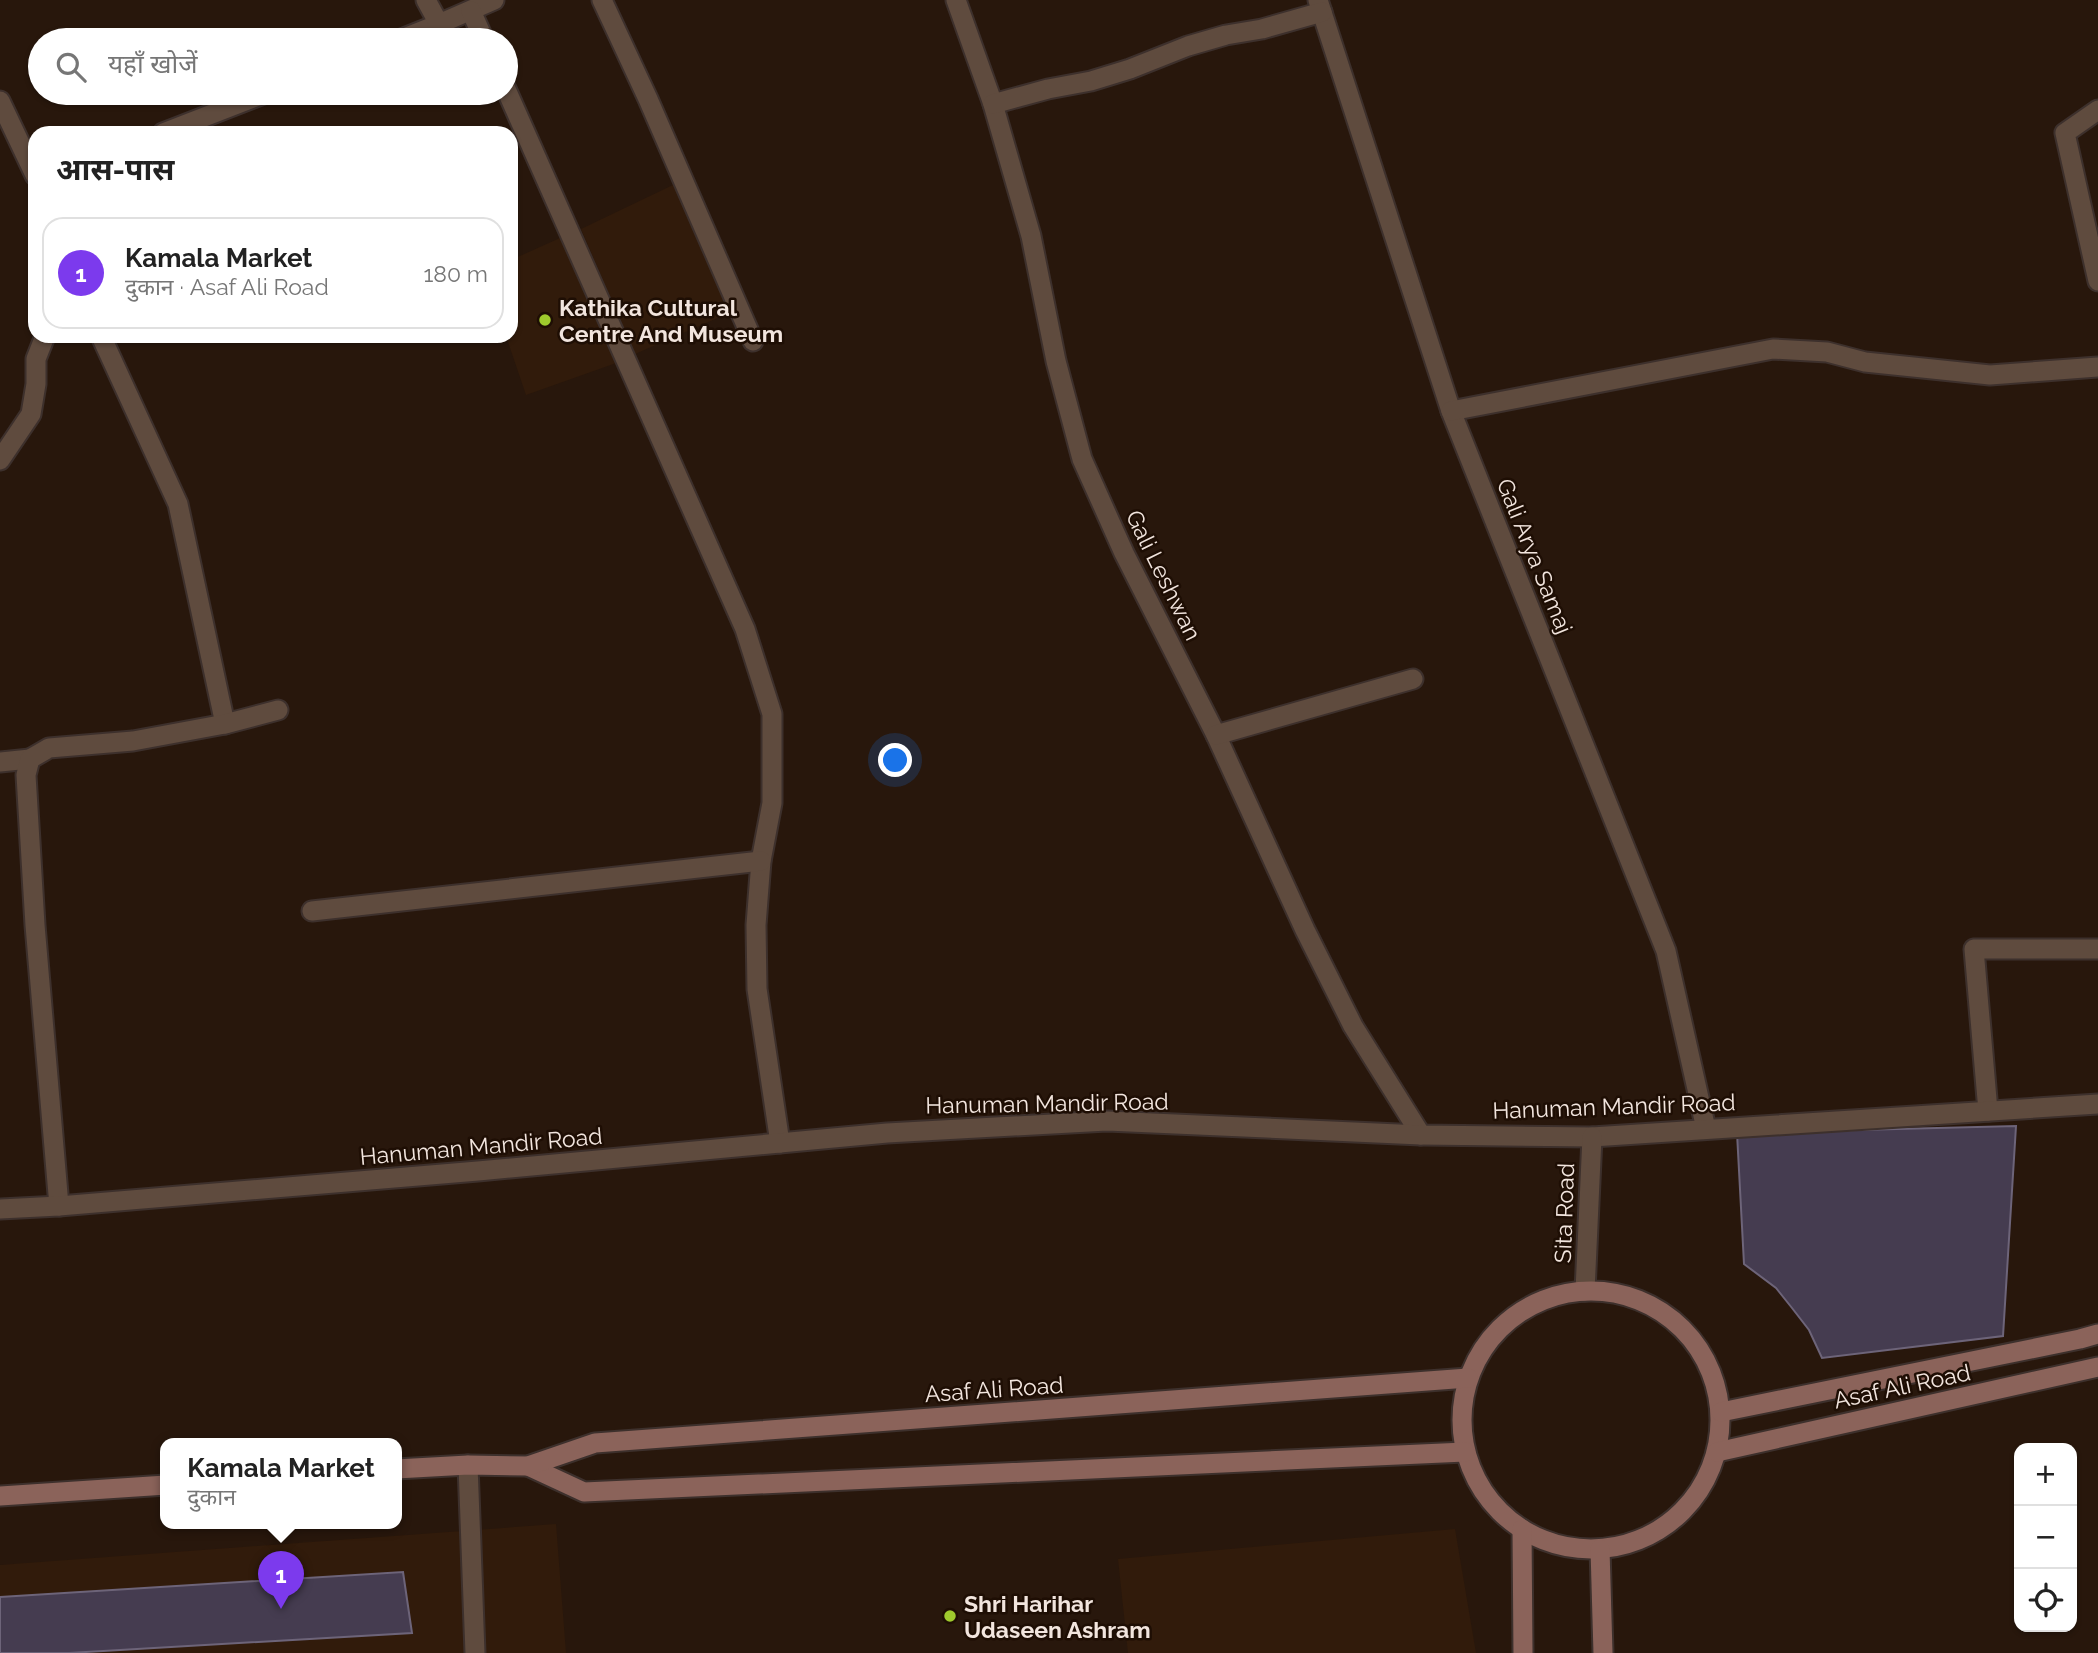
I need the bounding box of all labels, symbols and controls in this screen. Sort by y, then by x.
search box [28,28,518,105]
icon: search [52,48,90,86]
text: यहाँ खोजें [108,49,198,79]
text: आस-पास [56,152,174,187]
text: Kamala Market [125,243,312,273]
text: 1 [75,260,87,287]
text: 180 m [423,260,488,287]
text: दुकान · Asaf Ali Road [125,273,329,300]
place label: Kathika Cultural Centre And Museum [559,294,783,347]
marker: Kathika Cultural Centre And Museum [537,312,553,328]
street label: Gali Arya Samaj [1492,474,1578,638]
street label: Gali Leshwan [1121,506,1207,644]
your location [878,743,912,777]
street label: Hanuman Mandir Road [925,1087,1169,1119]
street label: Hanuman Mandir Road [1492,1088,1736,1124]
street label: Hanuman Mandir Road [359,1122,603,1170]
street label: Sita Road [1549,1162,1579,1264]
street label: Asaf Ali Road [1831,1358,1973,1414]
street label: Asaf Ali Road [924,1371,1064,1407]
popup [160,1438,402,1529]
map controls [2014,1443,2077,1632]
button: + [2014,1443,2077,1506]
text: Kamala Market [187,1453,375,1483]
text: दुकान [187,1483,236,1510]
button: − [2014,1506,2077,1569]
pin: 1 [258,1551,304,1609]
button: locate [2014,1569,2077,1632]
place label: Shri Harihar Udaseen Ashram [964,1590,1151,1643]
marker: Shri Harihar Udaseen Ashram [942,1608,958,1624]

